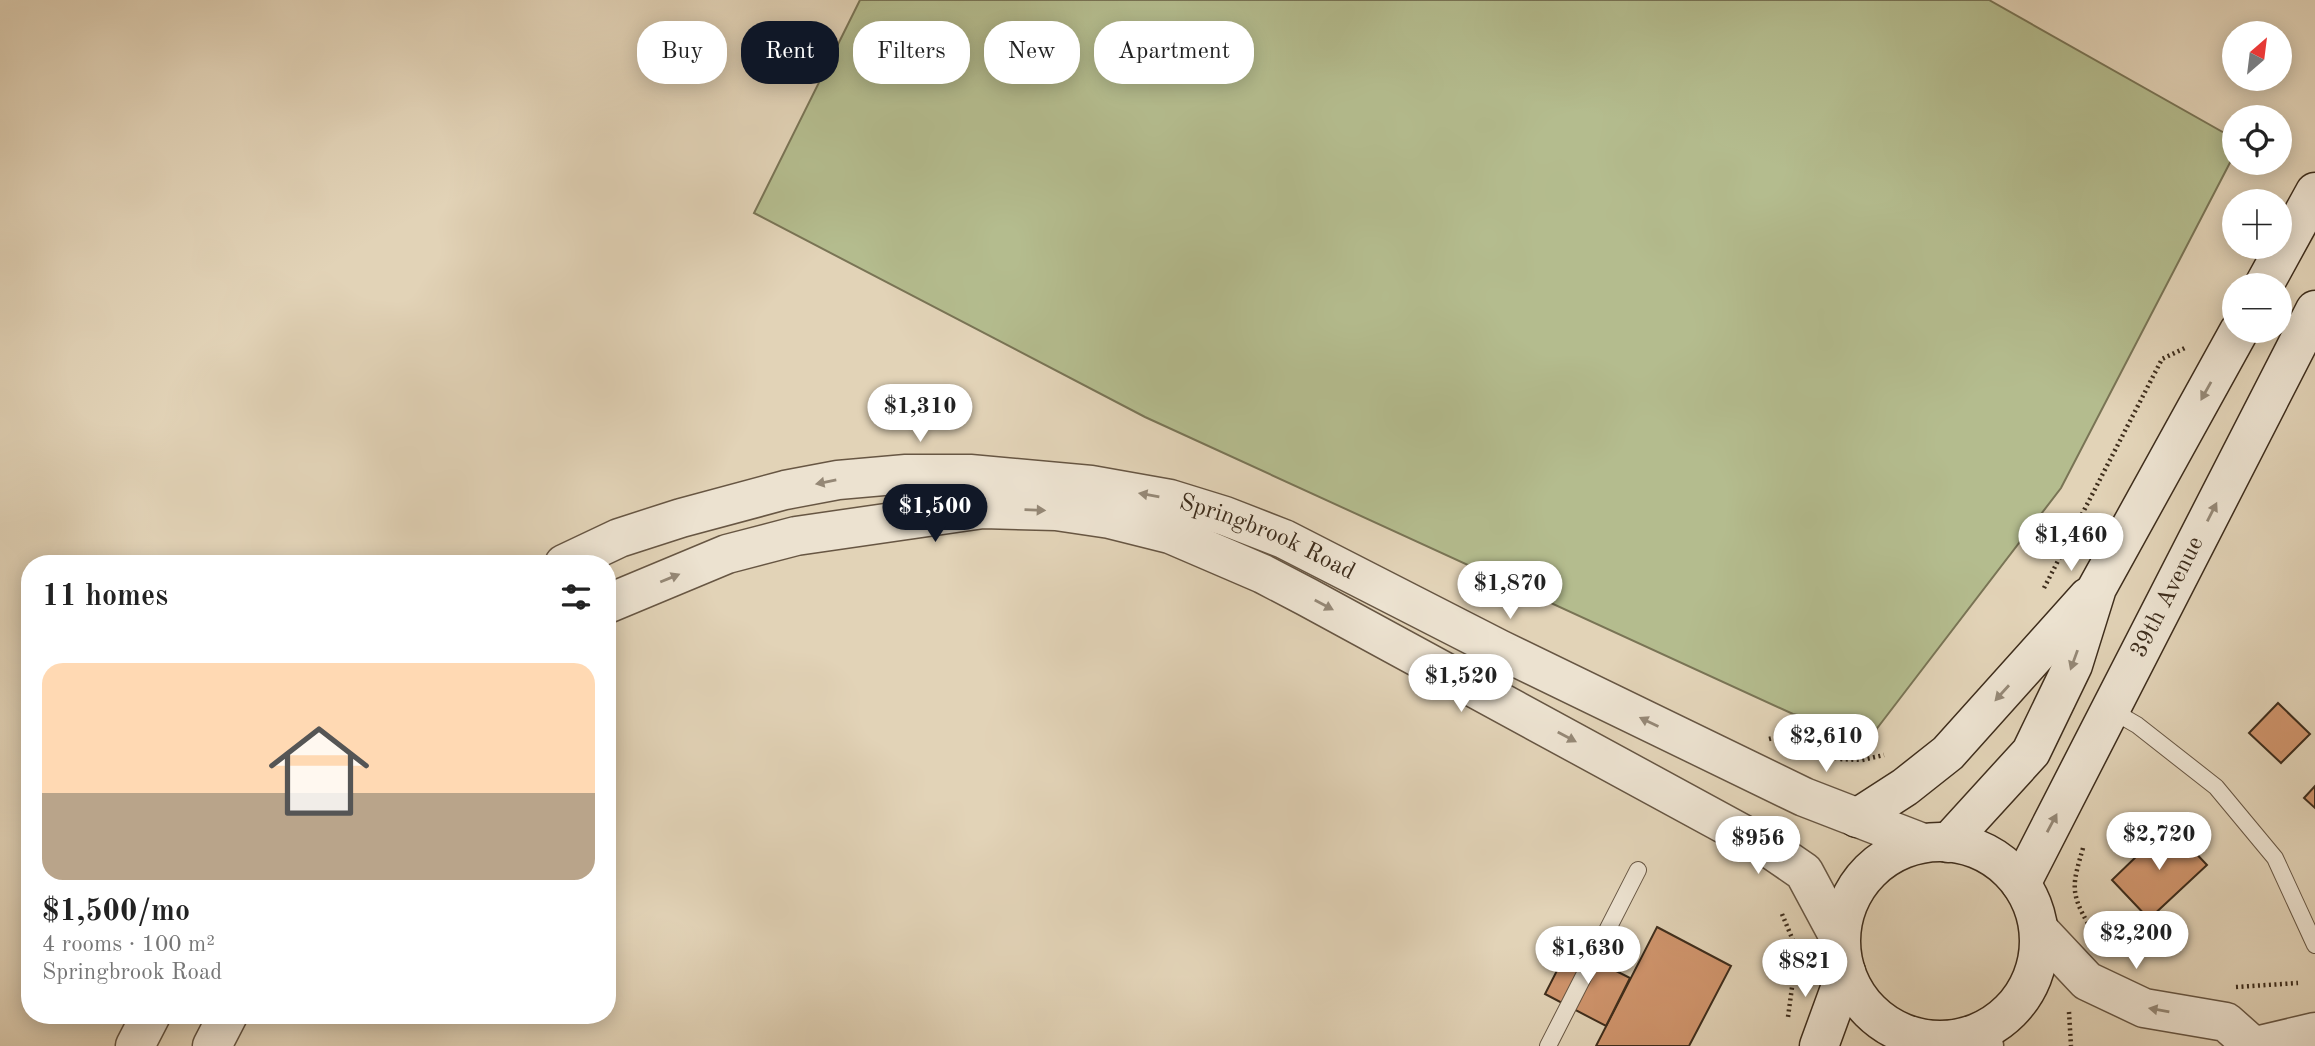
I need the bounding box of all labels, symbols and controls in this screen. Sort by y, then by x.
chip: Buy [637,21,727,84]
chip: Rent [741,21,839,84]
chip: Filters [853,21,970,84]
chip: New [984,21,1080,84]
chip: Apartment [1094,21,1254,84]
north arrow [2222,21,2292,91]
map controls [2222,21,2292,343]
button: locate [2222,105,2292,175]
button: + [2222,189,2292,259]
button: − [2222,273,2292,343]
one-way arrow [2200,381,2212,400]
pin: $1,310 [863,384,977,444]
text: $1,310 [883,395,957,418]
one-way arrow [815,477,837,488]
pin: $1,500 [878,484,992,544]
one-way arrow [1138,489,1160,500]
street label: Springbrook Road [1176,491,1359,585]
text: $1,500 [898,495,972,518]
one-way arrow [2207,502,2218,522]
one-way arrow [1025,505,1047,516]
pin: $1,460 [2014,514,2128,573]
text: $1,460 [2034,524,2108,547]
street label: 39th Avenue [2127,533,2209,662]
pin: $1,870 [1453,562,1567,621]
text: $1,870 [1473,572,1547,595]
one-way arrow [660,573,681,584]
icon: filters [557,578,595,616]
text: 11 homes [42,582,168,612]
one-way arrow [1314,599,1334,611]
one-way arrow [2068,649,2079,670]
pin: $1,520 [1404,654,1518,714]
text: $1,520 [1424,665,1498,688]
one-way arrow [1994,684,2010,702]
icon: home [256,708,382,834]
pin: $2,610 [1769,714,1883,774]
one-way arrow [1639,716,1659,727]
text: $2,610 [1789,725,1863,748]
one-way arrow [1557,731,1576,743]
pin: $2,720 [2102,812,2216,872]
one-way arrow [2046,813,2058,833]
pin: $956 [1717,816,1799,876]
text: $2,720 [2122,823,2196,846]
text: $956 [1731,827,1785,850]
text: $1,500/mo [42,897,190,927]
pin: $2,200 [2079,912,2193,971]
text: $2,200 [2099,922,2173,945]
pin: $1,630 [1531,926,1645,986]
text: 4 rooms · 100 m² [42,933,215,956]
text: $1,630 [1551,937,1625,960]
pin: $821 [1764,940,1846,999]
text: $821 [1778,950,1832,973]
text: Springbrook Road [42,961,222,984]
one-way arrow [2148,1005,2170,1016]

